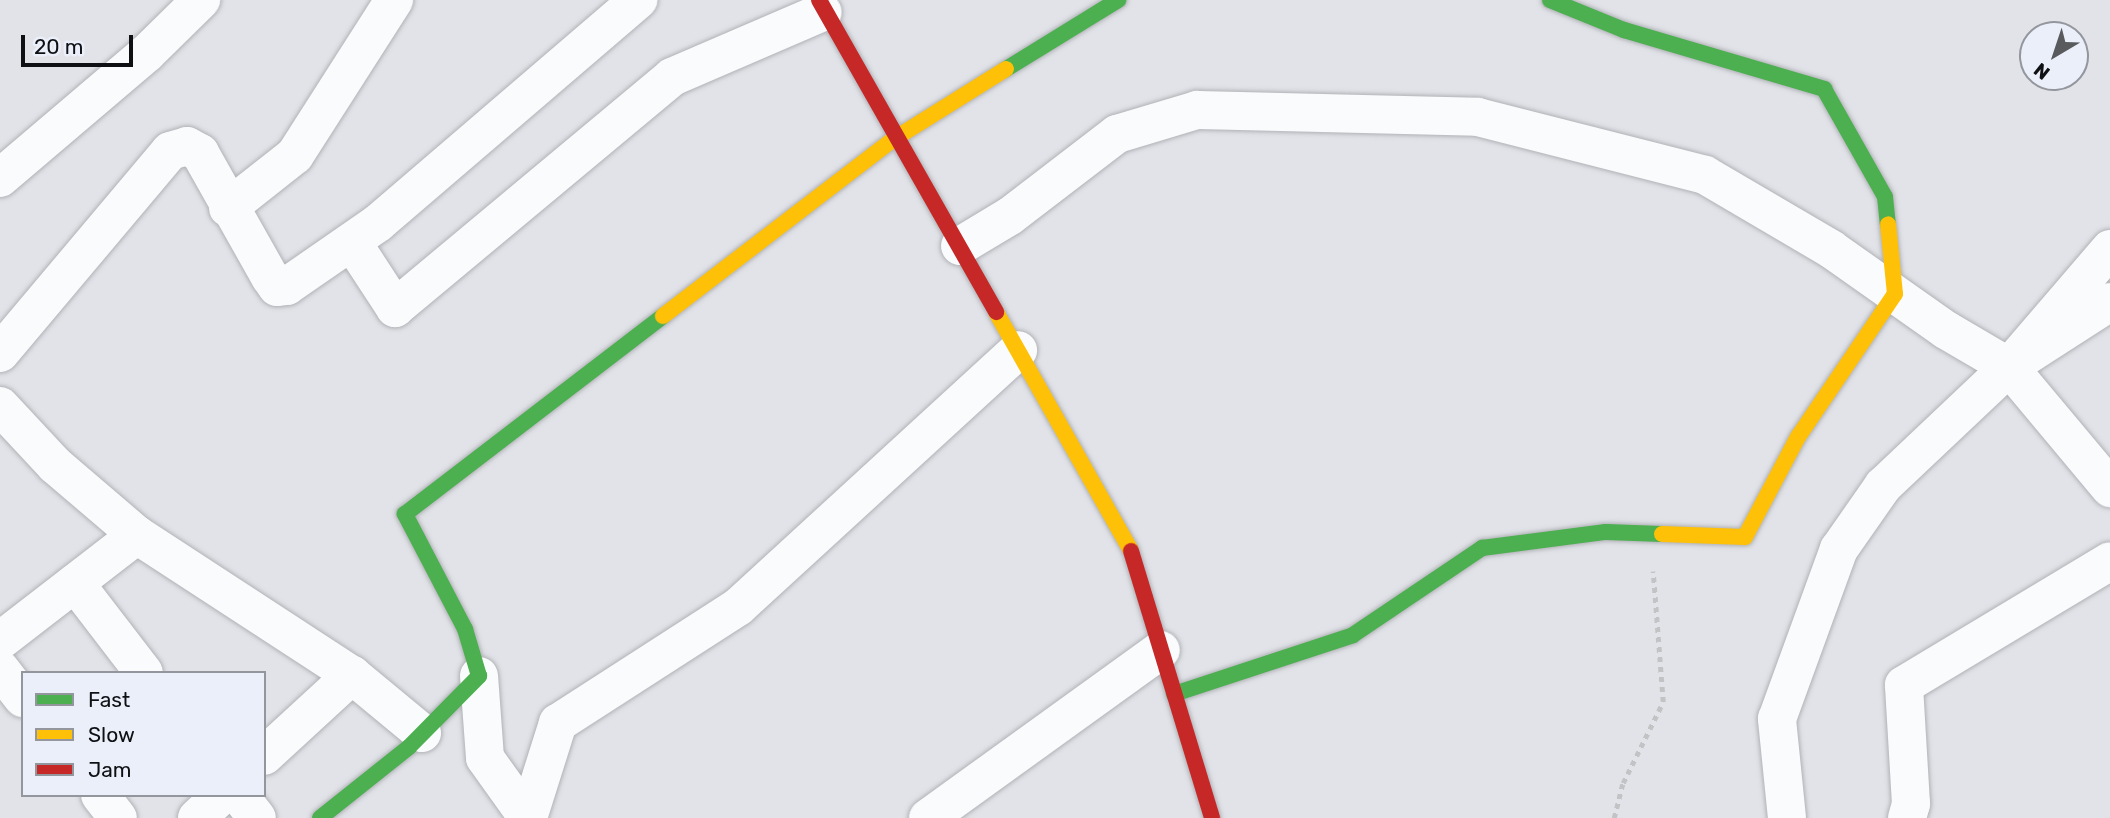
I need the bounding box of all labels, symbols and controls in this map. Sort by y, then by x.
scale bar [24,21,136,65]
north arrow [2019,21,2089,91]
text: 20 m [34,34,83,59]
text: N [2029,58,2054,84]
legend [21,671,266,797]
text: Fast [88,687,130,712]
text: Slow [88,722,135,747]
text: Jam [88,757,132,782]

